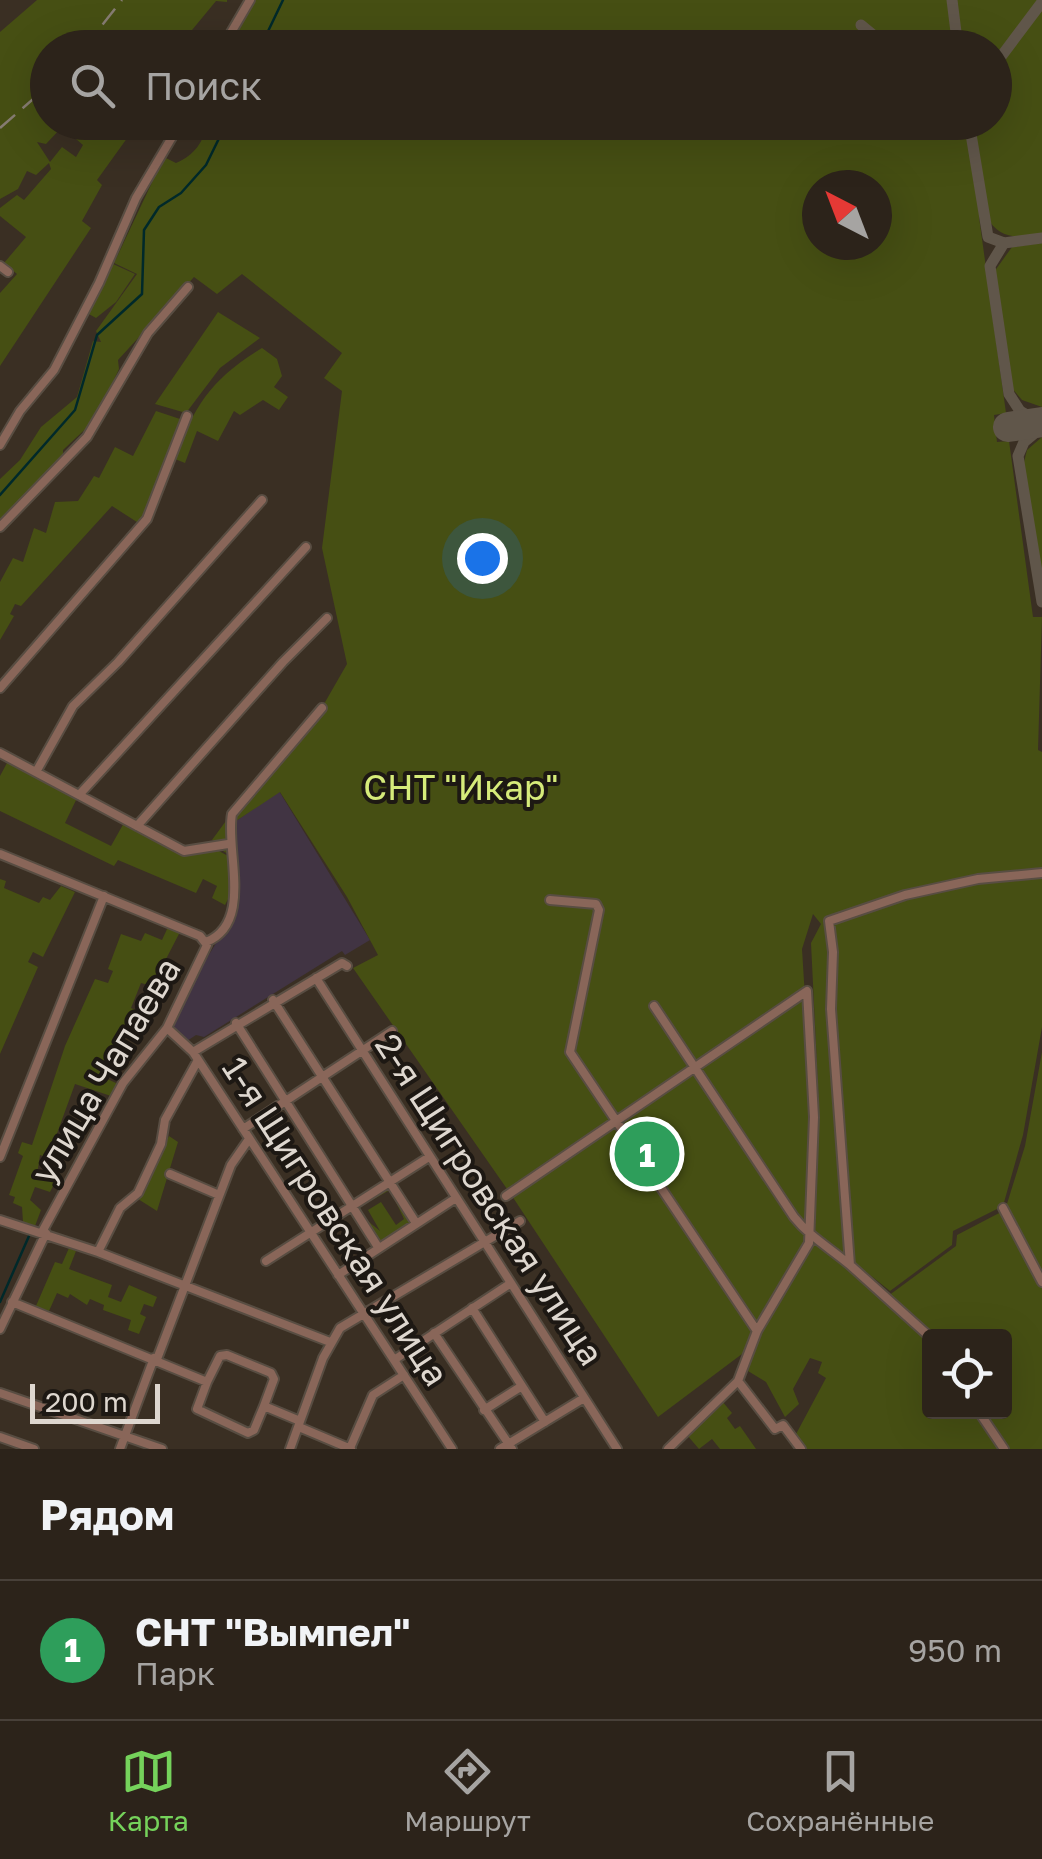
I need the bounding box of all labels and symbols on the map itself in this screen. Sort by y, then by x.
north arrow [802,170,892,260]
your location [457,533,508,584]
park label: СНТ "Икар" [363,766,559,808]
street label: улица Чапаева [21,950,189,1190]
street label: 2-я Щигровская улица [367,1025,613,1373]
street label: 1-я Щигровская улица [214,1049,458,1393]
pin: 1 [614,1116,680,1192]
scale bar [30,1379,160,1424]

